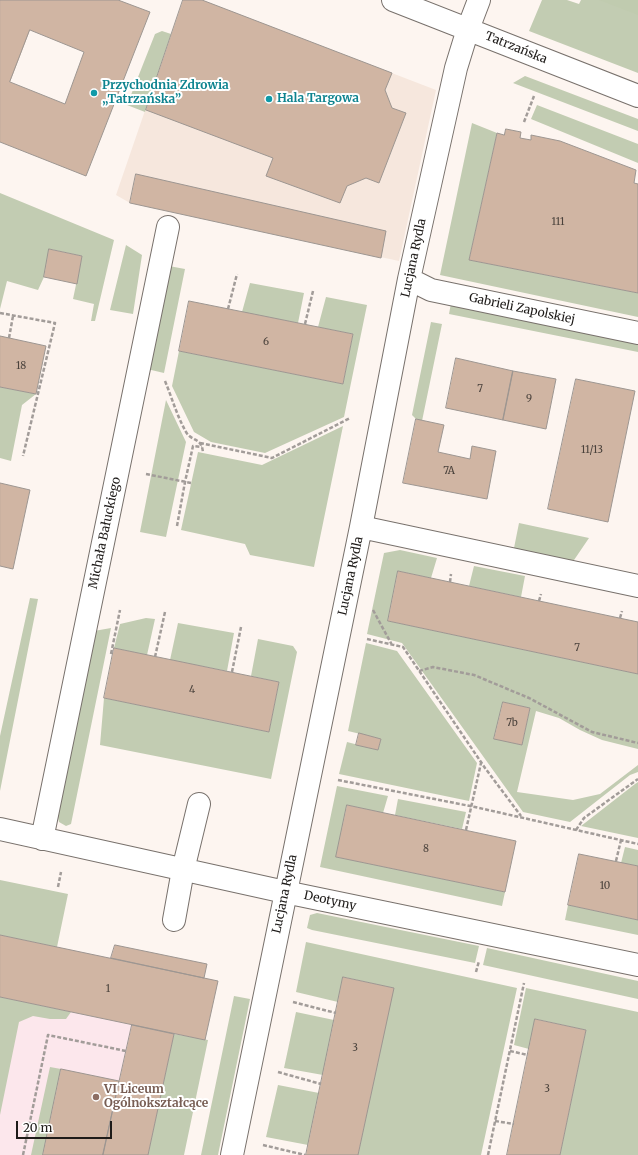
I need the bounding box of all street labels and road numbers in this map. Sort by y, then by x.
street label: Tatrzańska [483,29,549,67]
street label: Lucjana Rydla [399,217,429,299]
street label: Gabrieli Zapolskiej [468,291,576,327]
street label: Michała Bałuckiego [86,476,124,590]
street label: Lucjana Rydla [336,535,366,617]
street label: Lucjana Rydla [270,853,300,935]
street label: Deotymy [303,888,357,914]

